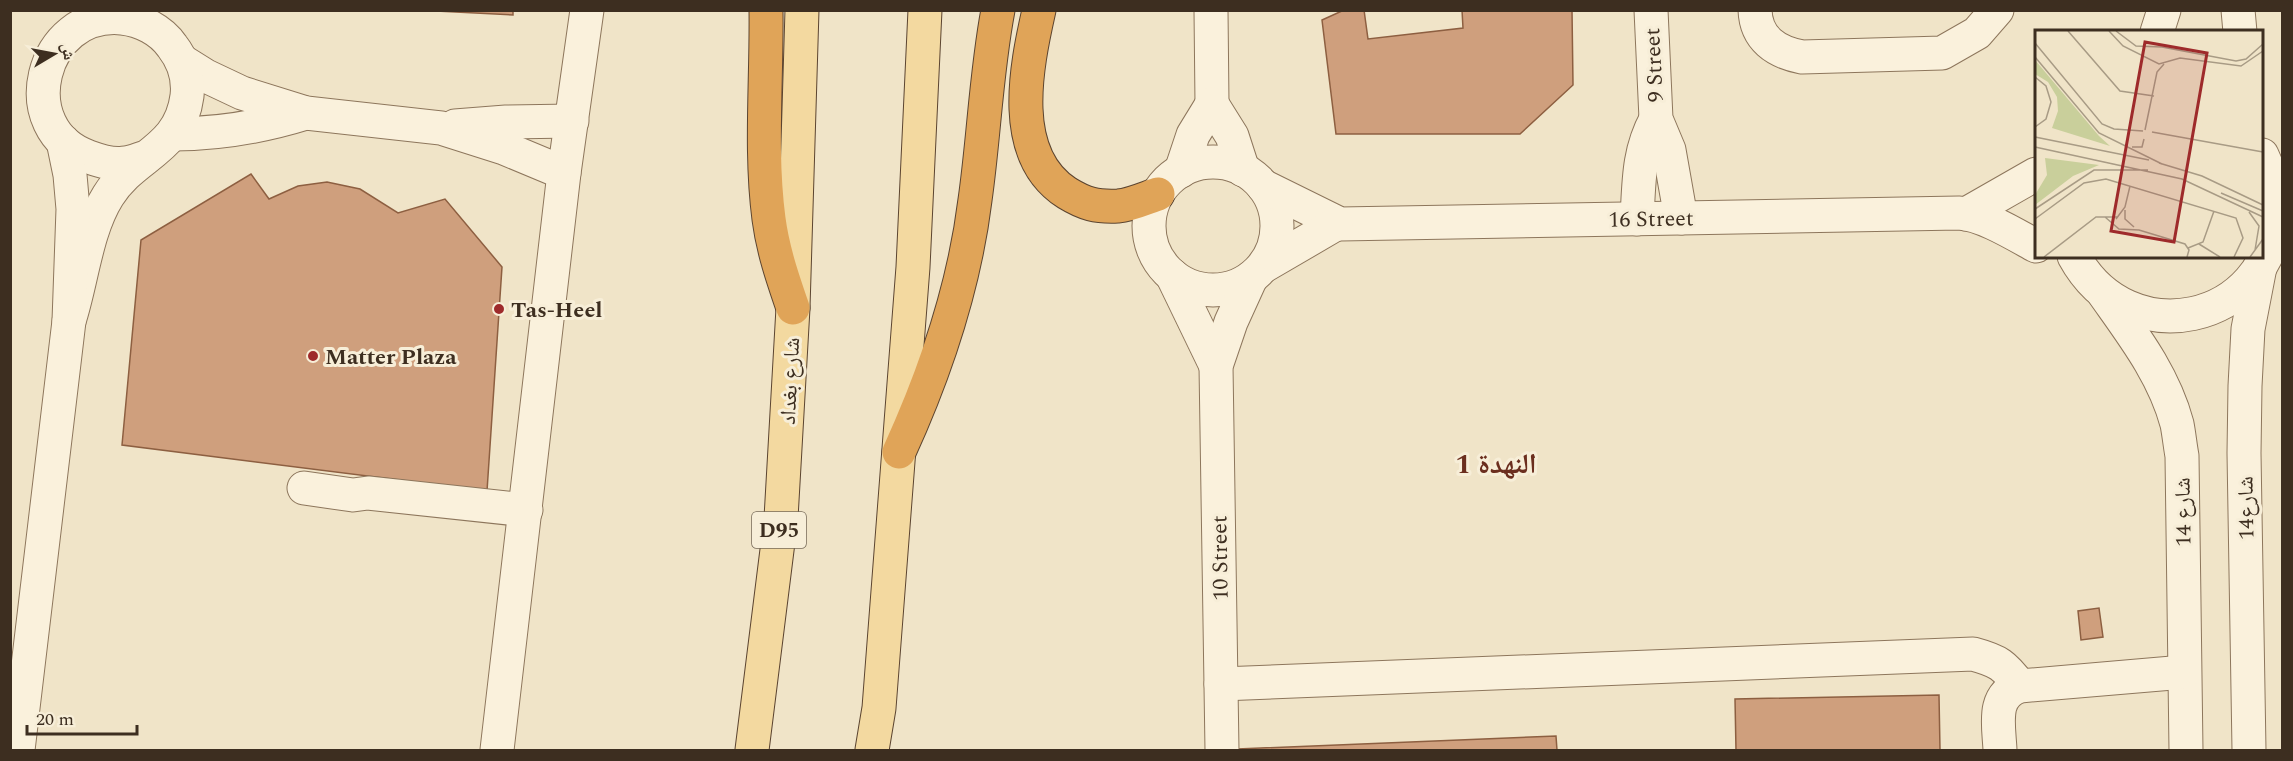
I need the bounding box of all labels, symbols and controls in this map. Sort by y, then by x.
north arrow [24,24,84,84]
street label: 9 Street [1636,27,1673,103]
inset map [2035,30,2263,258]
text: ش [54,41,81,62]
street label: 16 Street [1608,202,1694,237]
place label: Tas-Heel [511,294,603,327]
marker: Tas-Heel [492,302,506,316]
street label: شارع بغداد [772,337,809,426]
place label: Matter Plaza [325,341,457,374]
marker: Matter Plaza [306,349,320,363]
district label: النهدة 1 [1455,443,1537,486]
street label: شارع14 [2229,476,2264,540]
street label: شارع 14 [2166,477,2201,547]
road number: D95 [752,512,806,548]
street label: 10 Street [1203,515,1238,601]
scale bar [27,698,136,736]
text: 20 m [36,706,74,733]

